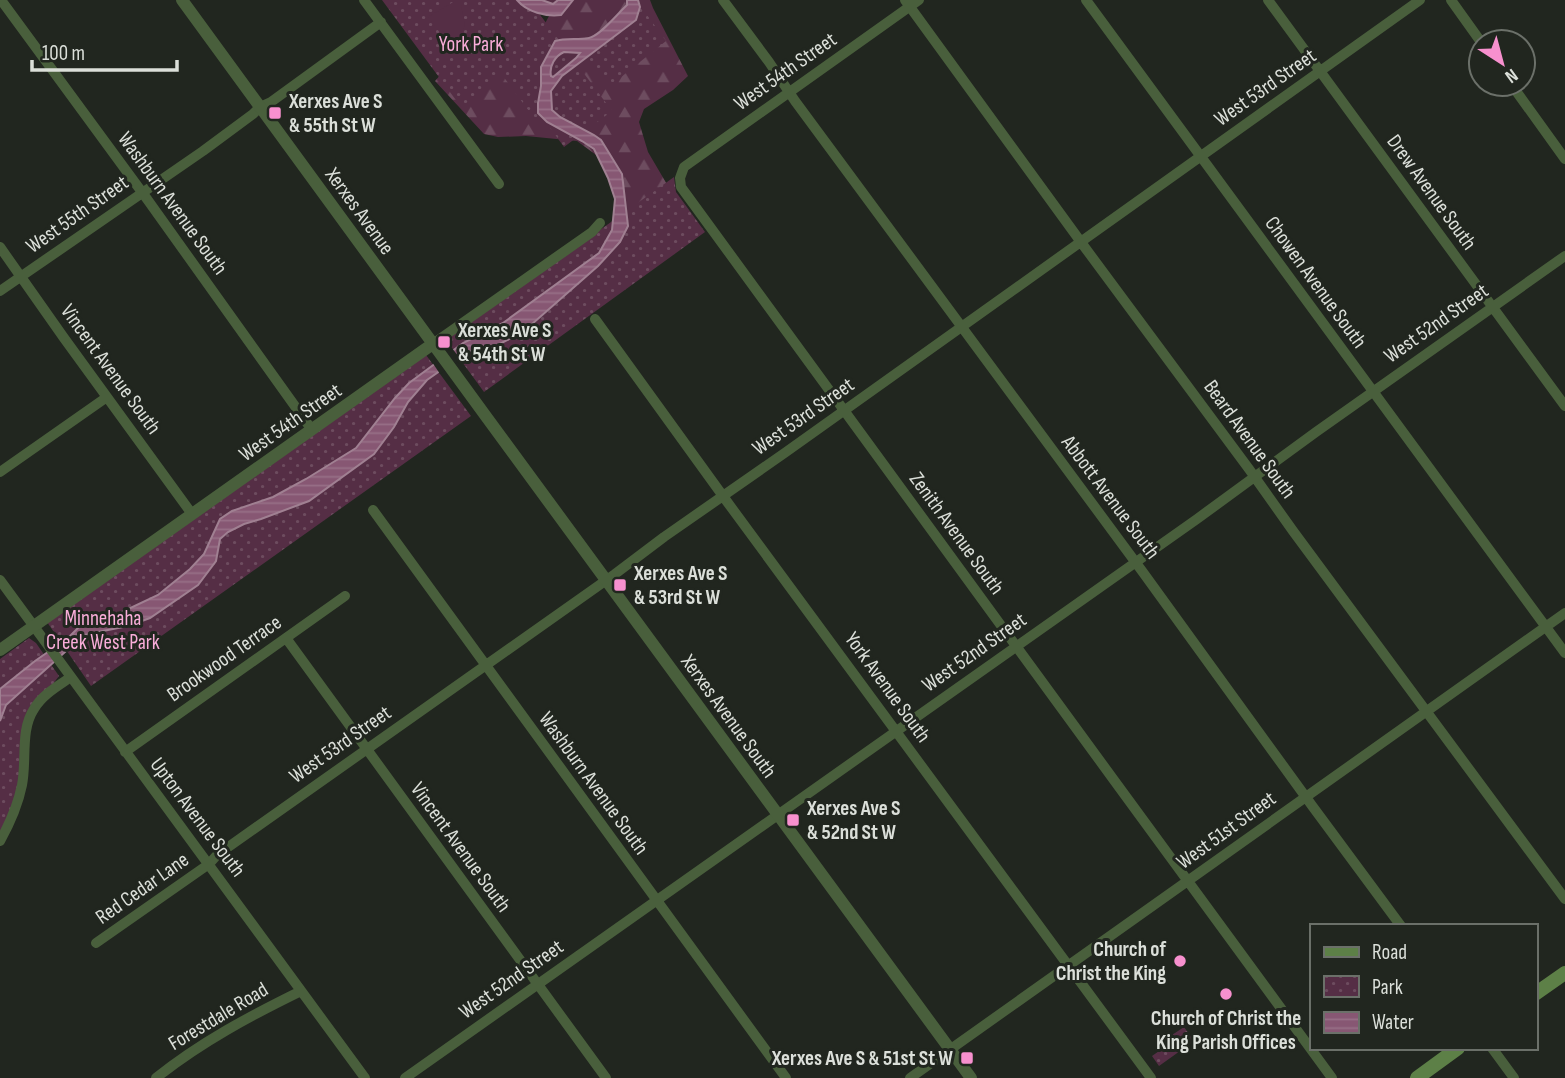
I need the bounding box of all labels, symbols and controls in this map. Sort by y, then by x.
street label: West 54th Street [729,27,841,116]
scale bar [32,28,177,72]
north arrow [1467,28,1537,98]
park label: York Park [439,32,503,57]
text: 100 m [42,41,85,66]
street label: West 53rd Street [1210,43,1321,132]
text: N [1500,63,1522,88]
place label: Xerxes Ave S & 55th St W [288,89,383,138]
marker: Xerxes Ave S & 55th St W [267,105,283,121]
street label: Washburn Avenue South [112,127,233,279]
street label: Drew Avenue South [1381,130,1482,255]
street label: Xerxes Avenue [319,162,399,260]
street label: West 55th Street [21,170,133,259]
street label: Chowen Avenue South [1259,212,1372,353]
street label: West 52nd Street [1379,278,1493,368]
street label: Vincent Avenue South [55,299,166,439]
place label: Xerxes Ave S & 54th St W [457,318,552,367]
marker: Xerxes Ave S & 54th St W [436,334,452,350]
street label: West 53rd Street [748,372,859,461]
street label: Beard Avenue South [1198,375,1301,503]
street label: West 54th Street [234,378,346,467]
street label: Abbott Avenue South [1055,430,1165,564]
street label: Zenith Avenue South [904,467,1009,599]
place label: Xerxes Ave S & 53rd St W [633,561,728,610]
marker: Xerxes Ave S & 53rd St W [612,577,628,593]
park label: Minnehaha Creek West Park [46,606,160,655]
street label: West 52nd Street [917,607,1031,697]
street label: Brookwood Terrace [162,610,286,707]
street label: York Avenue South [839,627,936,747]
street label: Xerxes Avenue South [675,649,782,783]
street label: West 53rd Street [285,700,396,789]
street label: Washburn Avenue South [533,707,654,859]
street label: Upton Avenue South [145,753,251,882]
street label: Vincent Avenue South [405,777,516,917]
street label: West 51st Street [1172,786,1281,875]
place label: Xerxes Ave S & 52nd St W [806,796,901,845]
marker: Xerxes Ave S & 52nd St W [785,812,801,828]
street label: Red Cedar Lane [91,847,194,930]
legend [1310,924,1537,1050]
street label: West 52nd Street [454,934,568,1024]
place label: Church of Christ the King [1056,937,1166,986]
text: Road [1372,940,1407,965]
marker: Church of Christ the King [1172,953,1188,969]
text: Park [1372,975,1403,1000]
street label: Forestdale Road [164,977,273,1056]
marker: Church of Christ the King Parish Offices [1218,986,1234,1002]
place label: Church of Christ the King Parish Offices [1151,1006,1301,1055]
text: Water [1372,1010,1414,1035]
place label: Xerxes Ave S & 51st St W [771,1046,953,1071]
marker: Xerxes Ave S & 51st St W [959,1050,975,1066]

